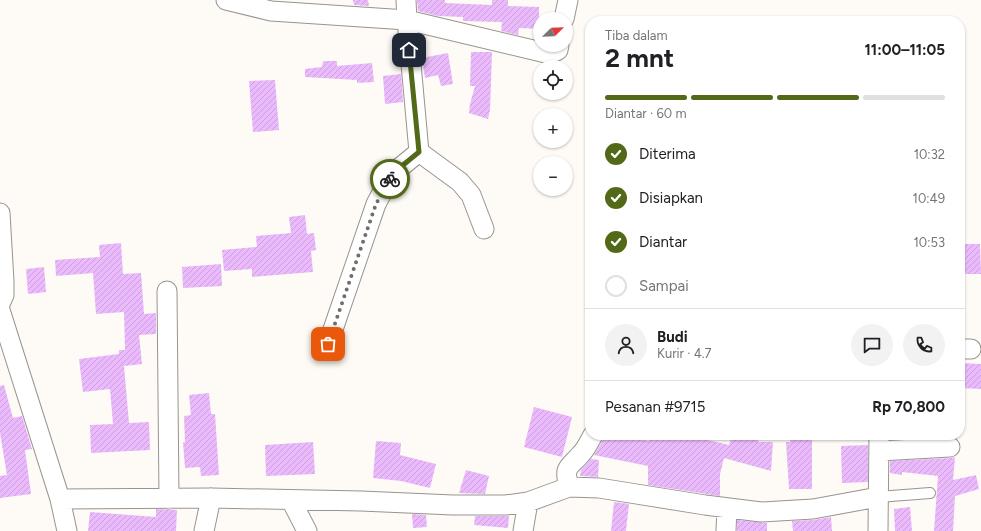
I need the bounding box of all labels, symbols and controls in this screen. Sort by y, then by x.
north arrow [533,12,573,52]
map controls [533,12,573,196]
text: Tiba dalam [605,28,667,43]
pin [392,33,426,67]
icon: home [398,39,420,61]
text: 11:00–11:05 [865,41,945,59]
text: 2 mnt [605,42,674,74]
button: locate [533,60,573,100]
text: Diantar · 60 m [605,106,686,121]
button: + [533,108,573,148]
icon: check [605,143,627,165]
text: Diterima [639,145,696,163]
text: 10:32 [914,147,945,162]
button: − [533,156,573,196]
courier [370,159,410,199]
icon: bike [379,168,401,190]
icon: check [605,187,627,209]
text: Disiapkan [639,189,703,207]
text: 10:49 [913,191,945,206]
icon: check [605,231,627,253]
text: Diantar [639,233,687,251]
text: 10:53 [913,235,945,250]
text: Sampai [639,277,689,295]
button: person [605,324,647,366]
button: chat [851,324,893,366]
button: phone [903,324,945,366]
pin [311,327,345,361]
text: Budi [657,328,688,346]
icon: bag [317,333,339,355]
text: Kurir · 4.7 [657,346,711,361]
text: Pesanan #9715 [605,398,705,416]
text: Rp 70,800 [872,398,945,416]

